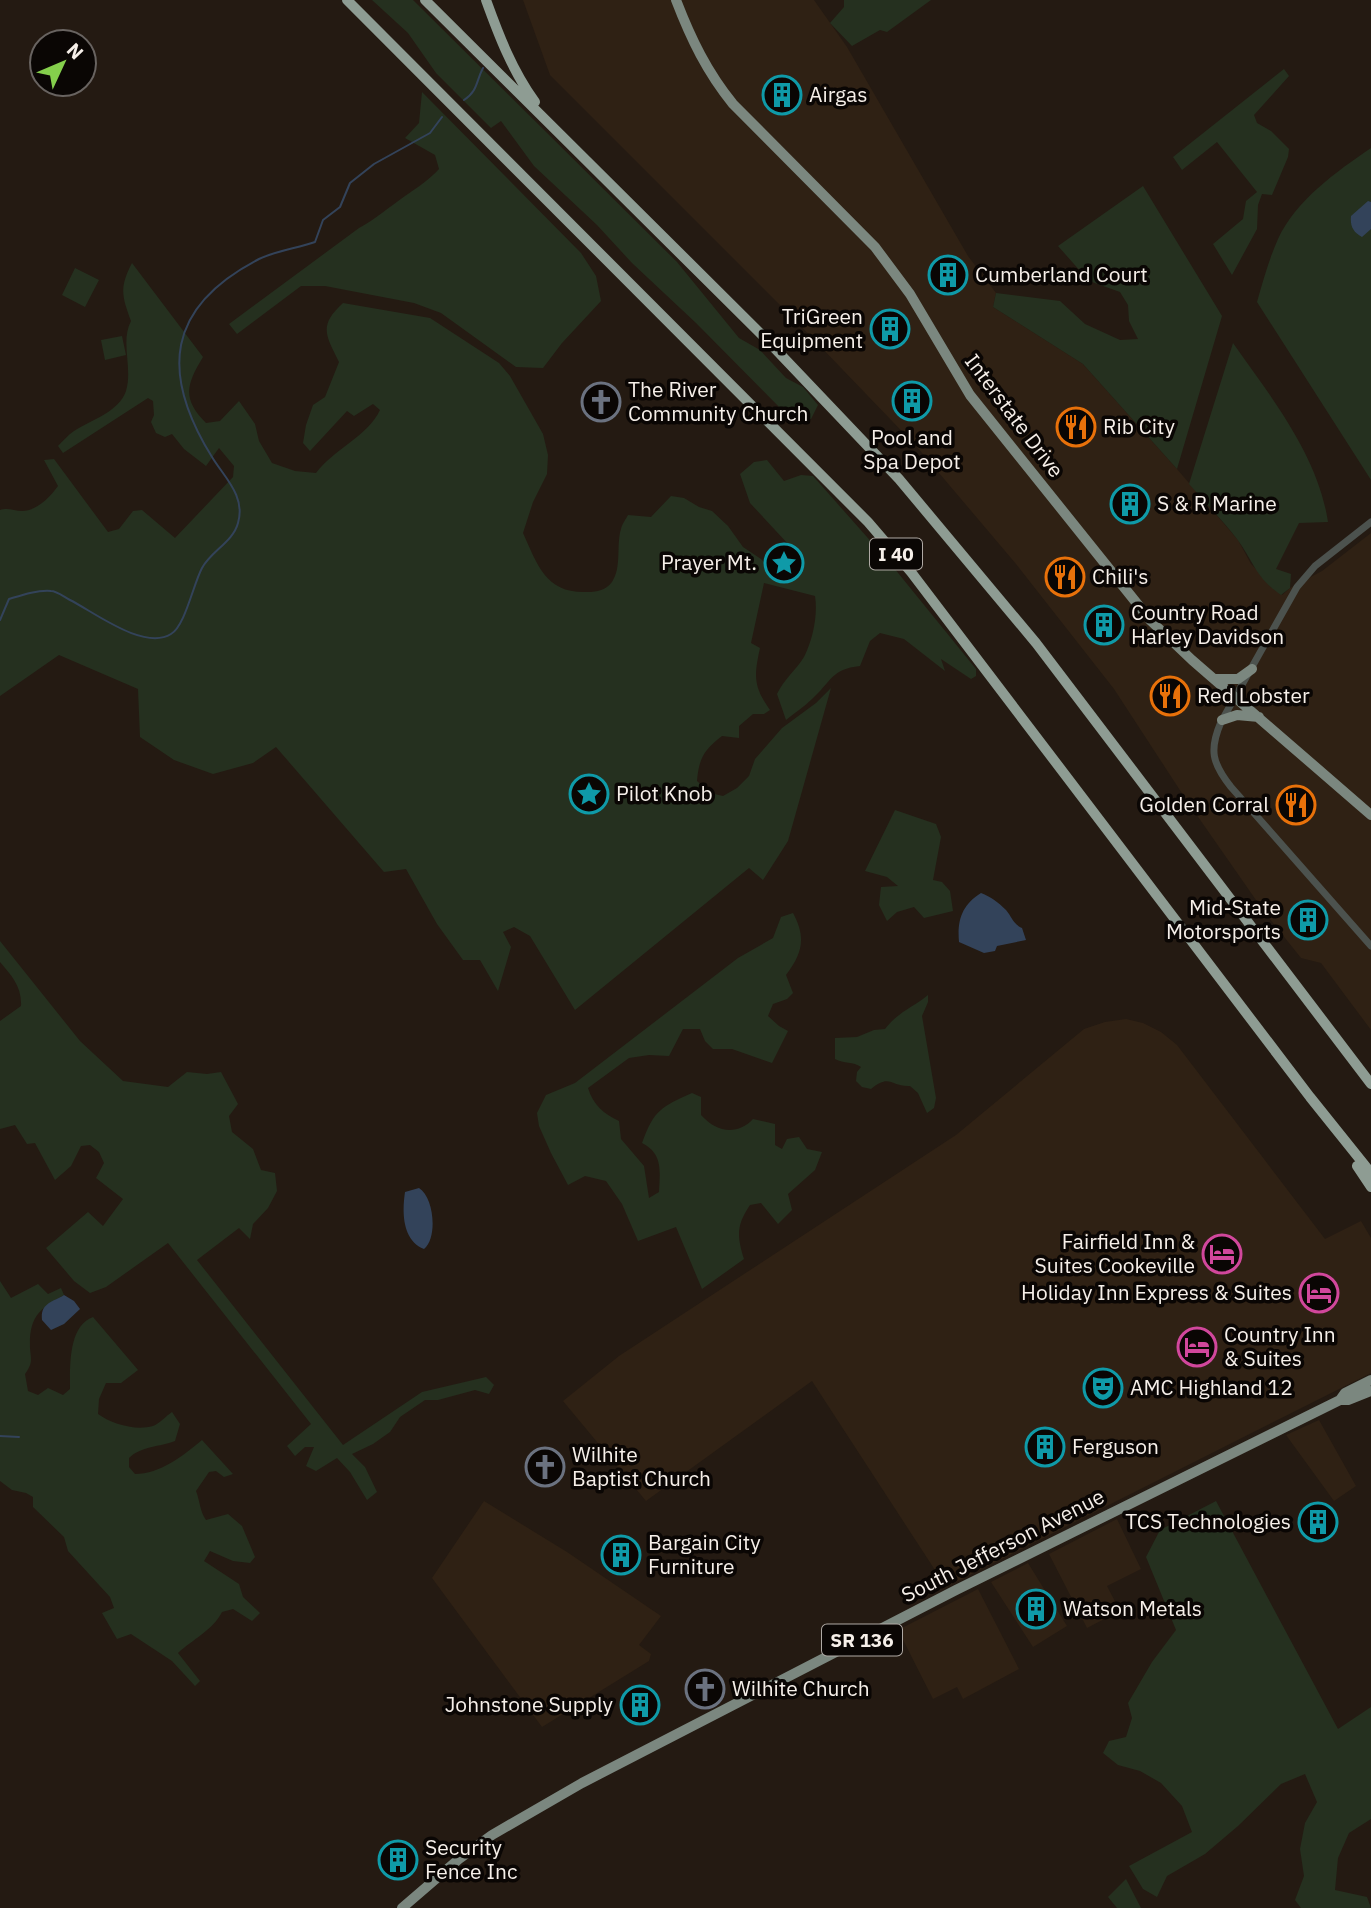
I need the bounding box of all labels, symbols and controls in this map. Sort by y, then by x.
north arrow [28,28,98,98]
text: N [62,38,89,64]
building icon: Airgas [761,74,803,116]
place label: Airgas [809,80,867,108]
building icon: Cumberland Court [927,254,969,296]
place label: Cumberland Court [975,260,1148,288]
place label: TriGreen Equipment [760,302,863,354]
building icon: TriGreen Equipment [869,308,911,350]
street label: Interstate Drive [959,348,1071,483]
place label: The River Community Church [628,375,808,427]
building icon: Pool and Spa Depot [891,380,933,422]
church icon: The River Community Church [580,381,622,423]
restaurant icon: Rib City [1055,406,1097,448]
place label: Rib City [1103,412,1175,440]
place label: Pool and Spa Depot [863,423,961,475]
building icon: S & R Marine [1109,483,1151,525]
place label: S & R Marine [1157,489,1277,517]
road number: I 40 [870,538,922,569]
place icon: Prayer Mt. [763,542,805,584]
place label: Prayer Mt. [661,548,757,576]
restaurant icon: Chili's [1044,556,1086,598]
place label: Chili's [1092,562,1149,590]
place label: Country Road Harley Davidson [1131,598,1284,650]
building icon: Country Road Harley Davidson [1083,604,1125,646]
restaurant icon: Red Lobster [1149,675,1191,717]
place label: Red Lobster [1197,681,1310,709]
place icon: Pilot Knob [568,773,610,815]
place label: Pilot Knob [616,779,713,807]
restaurant icon: Golden Corral [1275,784,1317,826]
place label: Golden Corral [1139,790,1269,818]
place label: Mid-State Motorsports [1166,893,1281,945]
building icon: Mid-State Motorsports [1287,899,1329,941]
place label: Fairfield Inn & Suites Cookeville [1035,1227,1195,1279]
hotel icon: Fairfield Inn & Suites Cookeville [1201,1233,1243,1275]
hotel icon: Holiday Inn Express & Suites [1298,1272,1340,1314]
place label: Holiday Inn Express & Suites [1021,1278,1292,1306]
place label: Country Inn & Suites [1224,1320,1336,1372]
hotel icon: Country Inn & Suites [1176,1326,1218,1368]
theatre icon: AMC Highland 12 [1082,1367,1124,1409]
place label: AMC Highland 12 [1130,1373,1293,1401]
building icon: Ferguson [1024,1426,1066,1468]
place label: Ferguson [1072,1432,1159,1460]
place label: Wilhite Baptist Church [572,1440,711,1492]
church icon: Wilhite Baptist Church [524,1446,566,1488]
street label: South Jefferson Avenue [896,1482,1109,1608]
building icon: TCS Technologies [1297,1501,1339,1543]
place label: TCS Technologies [1125,1507,1291,1535]
place label: Bargain City Furniture [648,1528,761,1580]
building icon: Bargain City Furniture [600,1534,642,1576]
building icon: Watson Metals [1015,1588,1057,1630]
place label: Watson Metals [1063,1594,1202,1622]
road number: SR 136 [822,1624,902,1656]
church icon: Wilhite Church [684,1668,726,1710]
place label: Wilhite Church [732,1674,870,1702]
building icon: Johnstone Supply [619,1684,661,1726]
place label: Johnstone Supply [445,1690,614,1718]
place label: Security Fence Inc [425,1833,517,1885]
building icon: Security Fence Inc [377,1839,419,1881]

